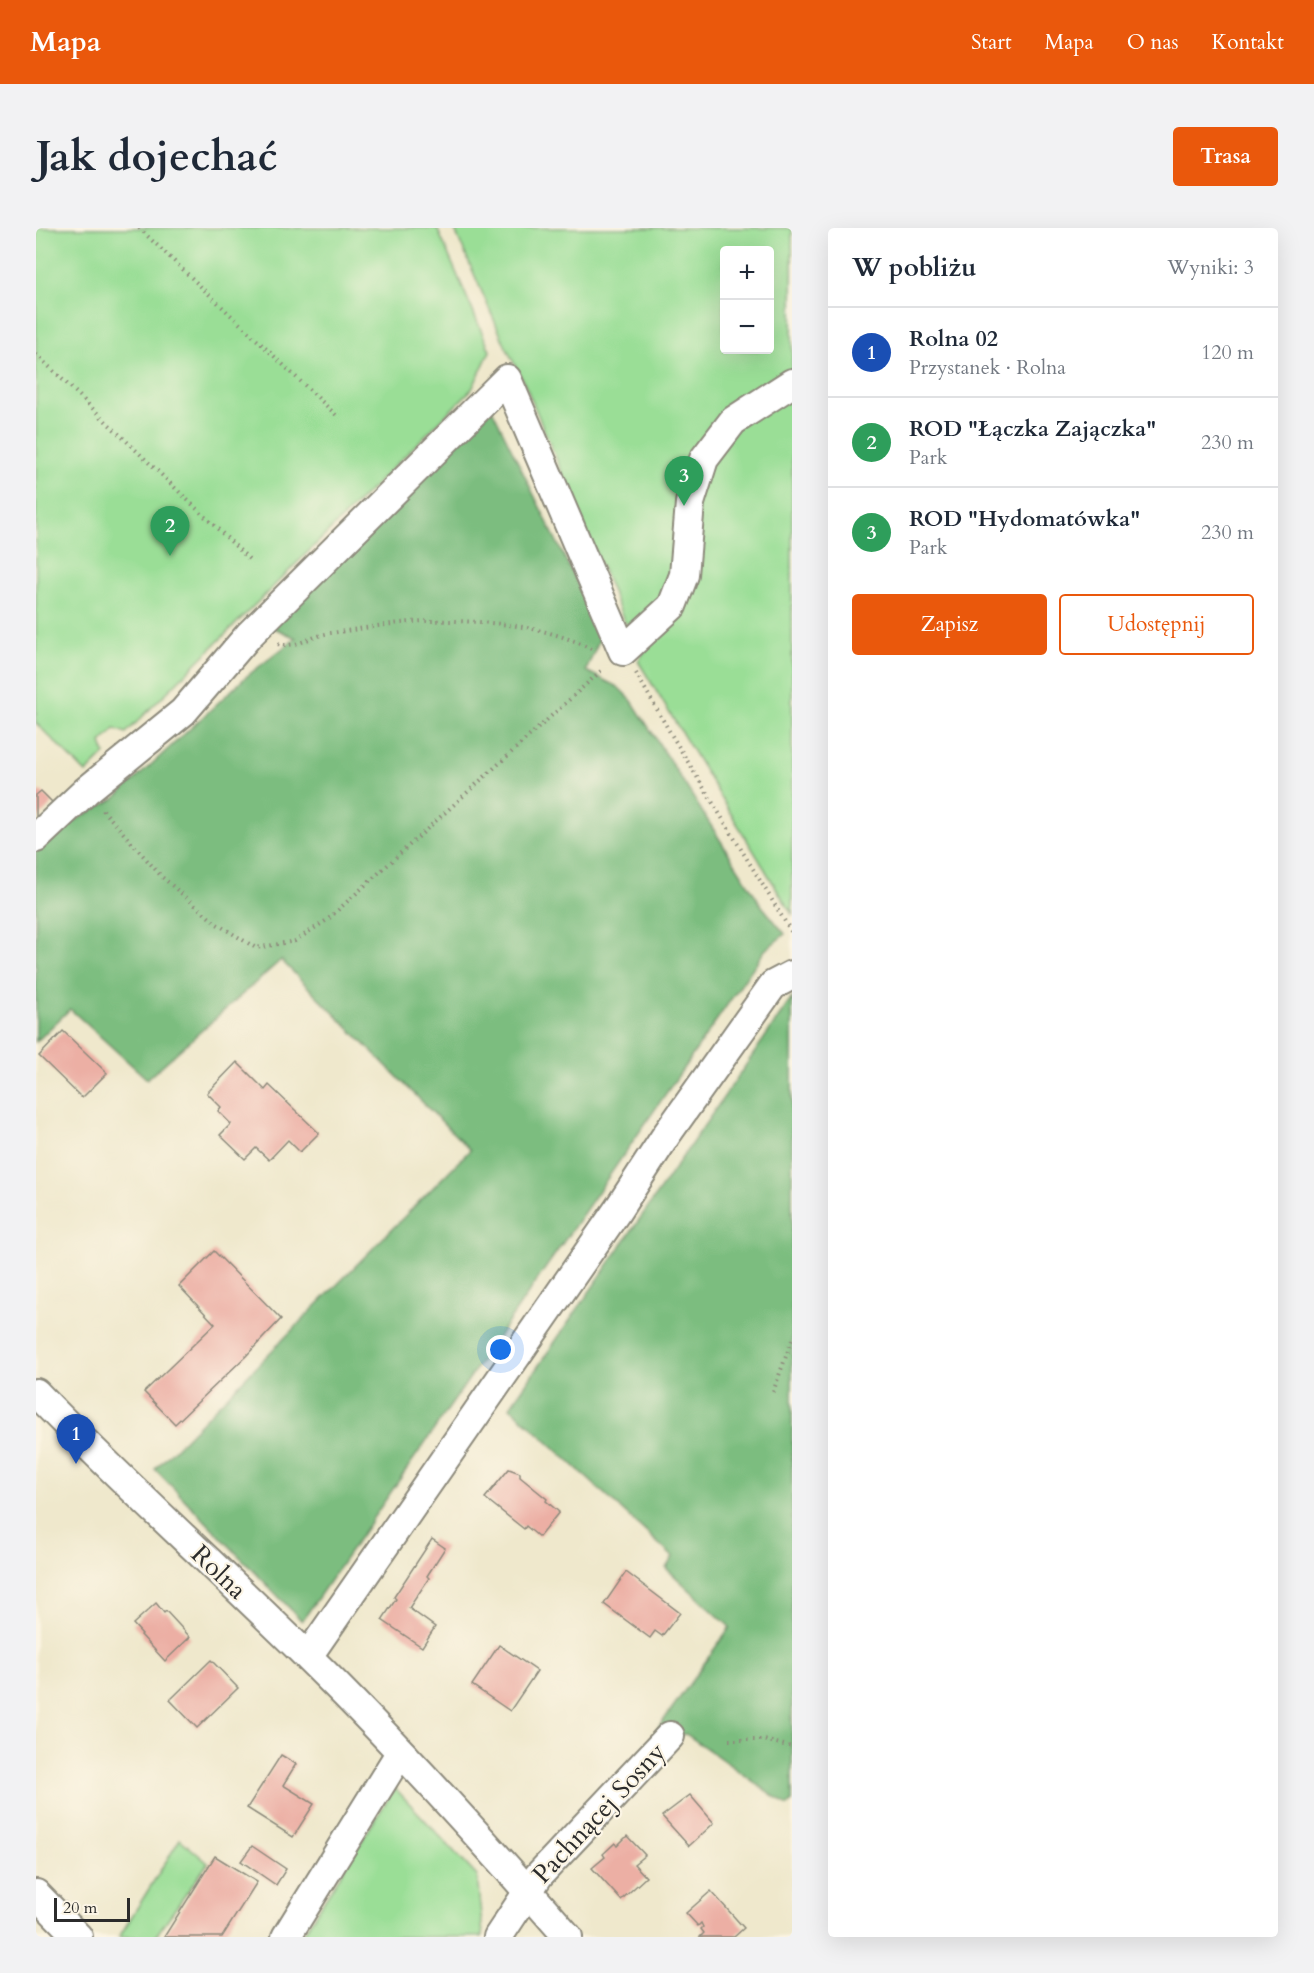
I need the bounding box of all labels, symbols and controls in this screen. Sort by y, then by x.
text: Mapa [30,23,101,61]
text: Start [971,28,1012,57]
text: Mapa [1045,28,1094,57]
text: O nas [1127,28,1179,57]
text: Kontakt [1212,28,1284,57]
button: Trasa [1173,127,1278,186]
text: Jak dojechać [36,128,278,185]
map controls [720,246,774,354]
button: + [720,246,774,300]
text: W pobliżu [852,250,977,285]
text: Wyniki: 3 [1167,254,1254,281]
button: − [720,300,774,354]
text: Rolna 02 [909,324,998,354]
text: 1 [866,339,877,366]
text: 120 m [1201,339,1254,366]
text: Przystanek · Rolna [909,354,1066,381]
text: ROD "Łączka Zajączka" [909,414,1156,444]
text: 2 [866,429,877,456]
text: 230 m [1201,429,1254,456]
text: Park [909,444,947,471]
pin: 3 [664,456,704,506]
text: ROD "Hydomatówka" [909,504,1140,534]
pin: 2 [150,506,190,556]
text: 3 [866,519,877,546]
text: 230 m [1201,519,1254,546]
text: Park [909,534,947,561]
button: Zapisz [852,594,1047,655]
button: Udostępnij [1059,594,1254,655]
your location [486,1335,515,1364]
pin: 1 [56,1414,96,1464]
street label: Rolna [184,1537,254,1607]
street label: Pachnącej Sosny [525,1735,674,1891]
scale bar [54,1895,130,1922]
text: 20 m [63,1897,97,1919]

